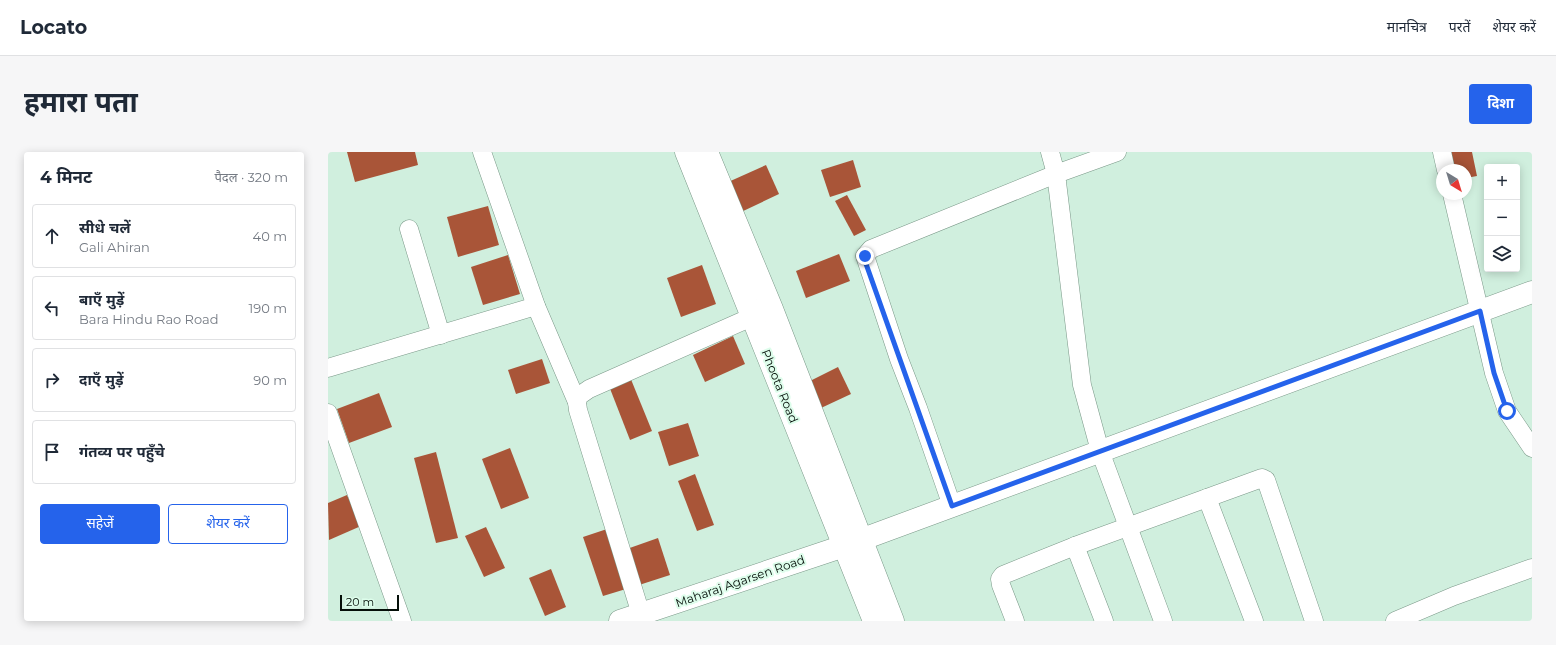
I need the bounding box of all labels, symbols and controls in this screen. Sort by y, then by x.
text: Locato [20,16,87,39]
text: मानचित्र [1387,18,1427,36]
text: परतें [1449,18,1470,36]
text: शेयर करें [1492,18,1536,36]
button: दिशा [1469,84,1532,124]
text: हमारा पता [24,85,138,119]
north arrow [1436,164,1472,200]
map controls [1484,164,1520,272]
button: + [1484,164,1520,200]
text: 4 मिनट [40,167,92,187]
text: पैदल · 320 m [214,169,288,185]
button: − [1484,200,1520,236]
text: सीधे चलें [79,218,131,237]
icon: ahead [41,225,63,247]
text: 40 m [253,228,287,244]
button: layers [1484,236,1520,272]
text: Gali Ahiran [79,239,150,255]
route end [856,247,874,265]
text: बाएँ मुड़ें [79,290,124,309]
icon: left [41,297,63,319]
text: 190 m [249,300,287,316]
text: Bara Hindu Rao Road [79,311,219,327]
street label: Phoota Road [758,347,802,425]
icon: right [41,369,63,391]
text: दाएँ मुड़ें [79,370,124,389]
text: 90 m [253,372,287,388]
route start [1498,402,1516,420]
icon: arrive [41,441,63,463]
text: गंतव्य पर पहुँचे [79,442,165,461]
button: सहेजें [40,504,160,544]
button: शेयर करें [168,504,288,544]
street label: Maharaj Agarsen Road [673,552,807,610]
scale bar [340,593,399,612]
text: 20 m [346,595,374,609]

